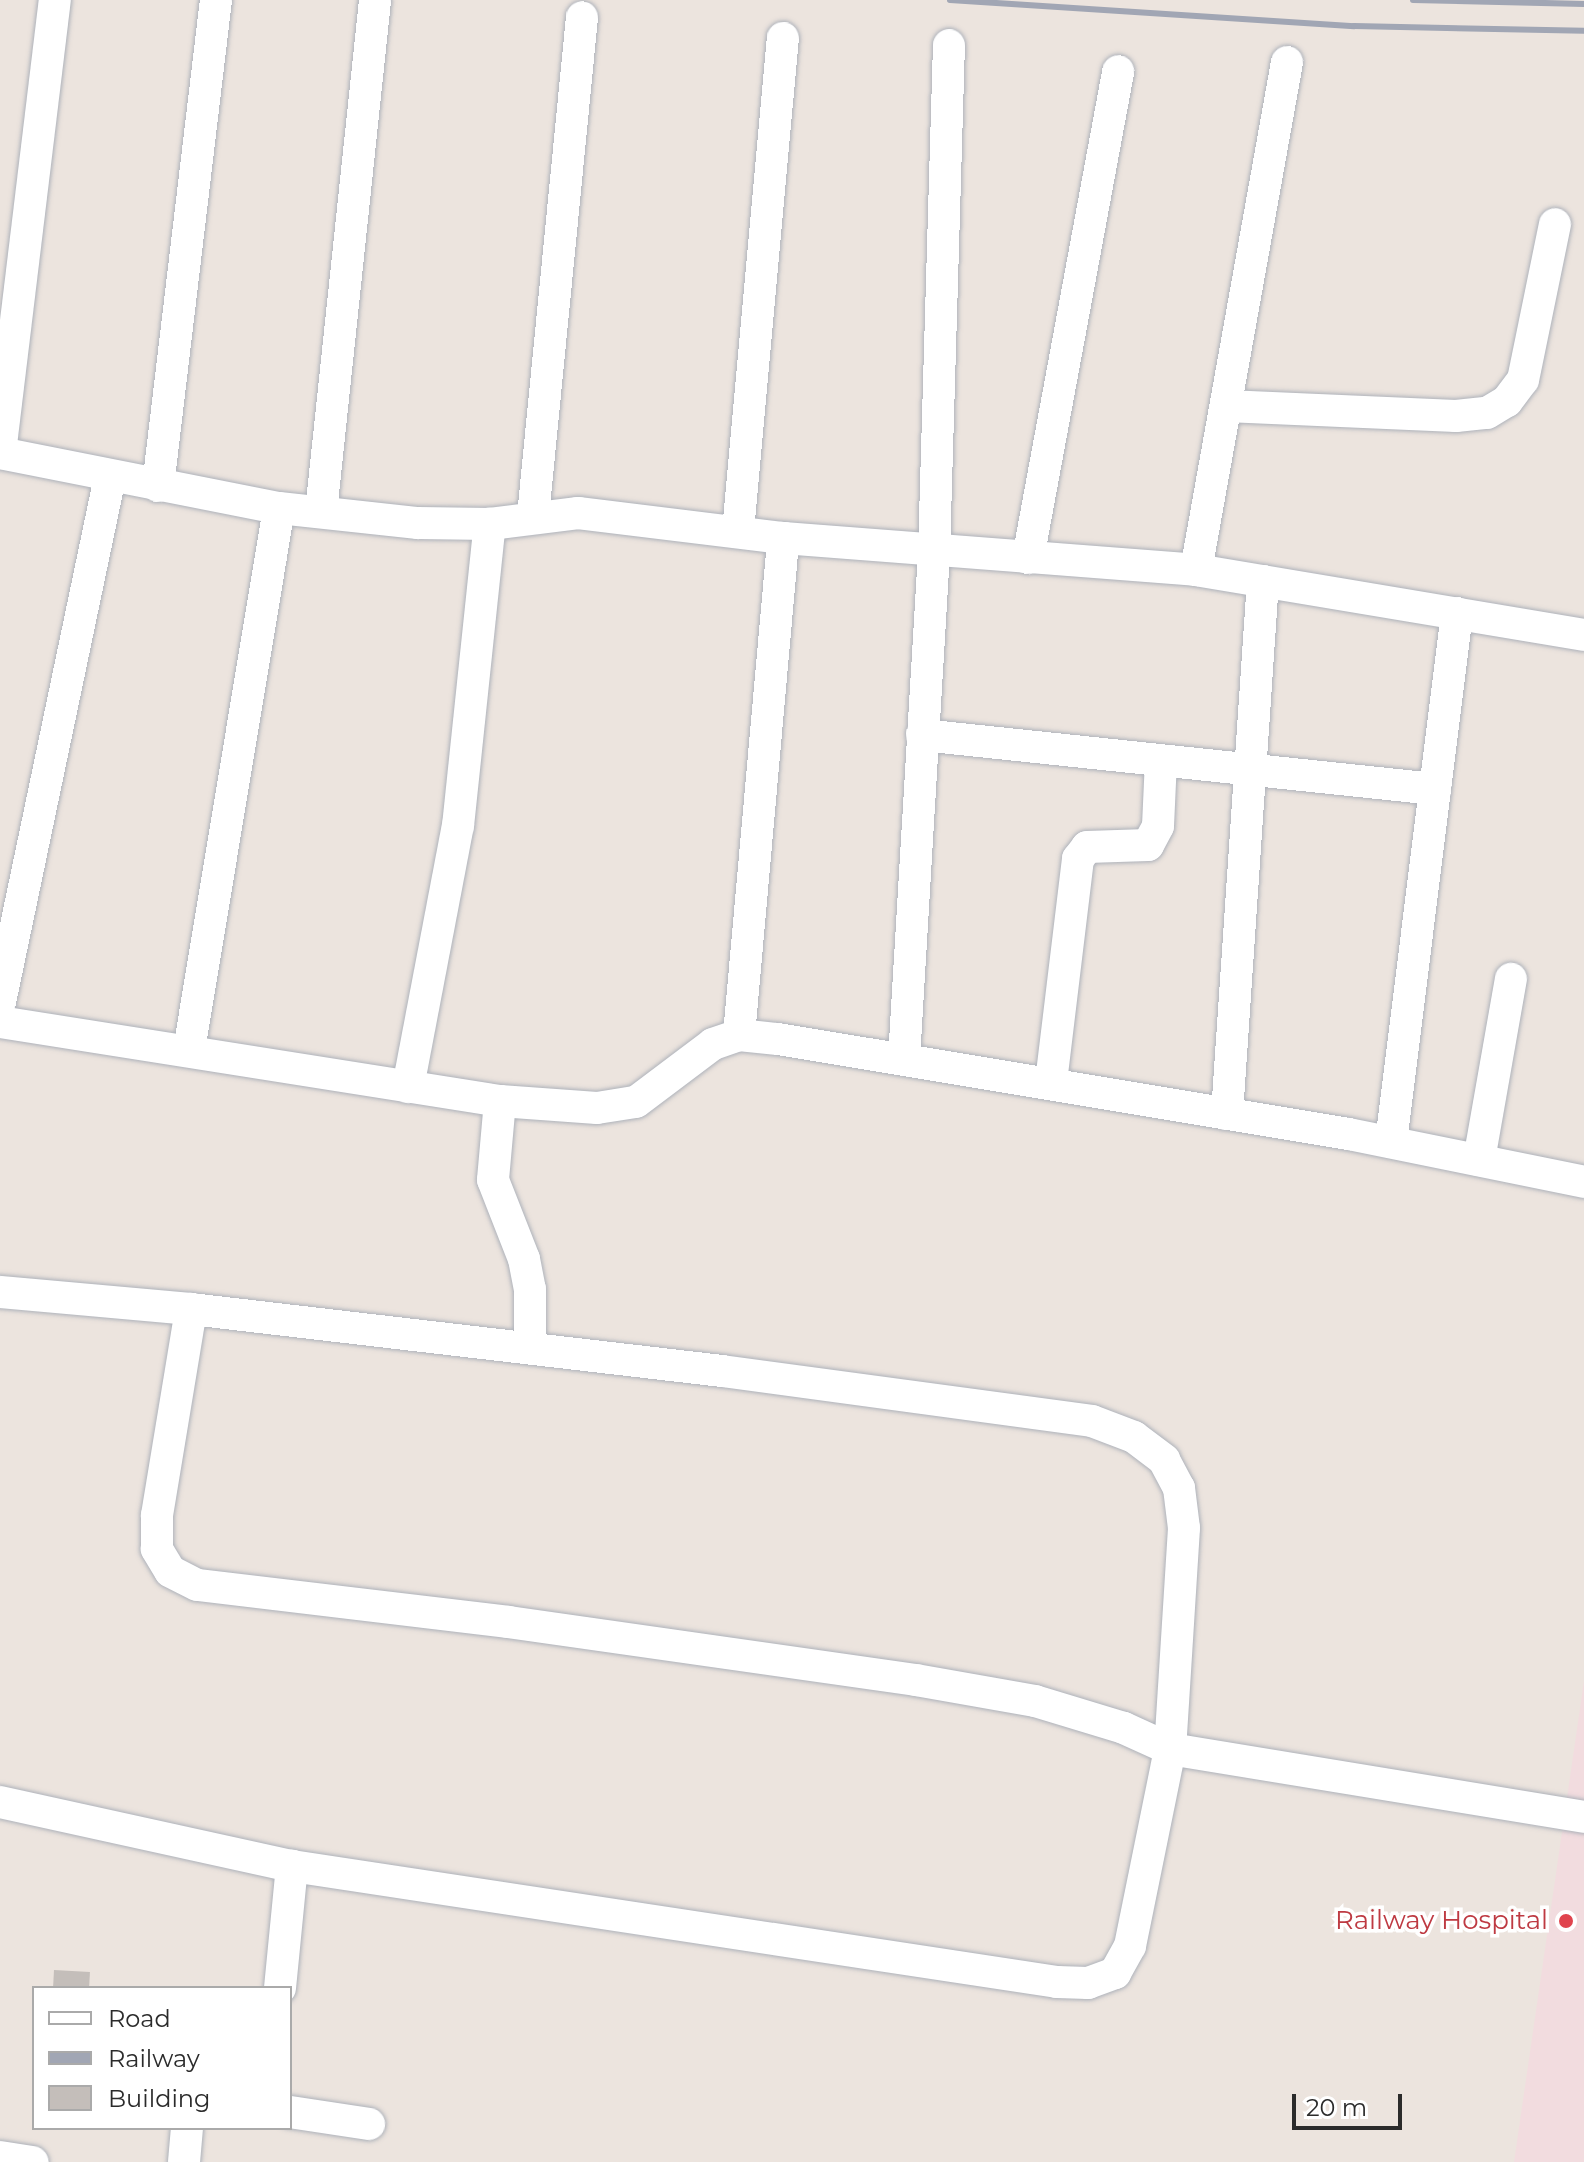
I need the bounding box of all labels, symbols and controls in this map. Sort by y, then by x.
place label: Railway Hospital [1335,1905,1548,1937]
marker: Railway Hospital [1555,1910,1577,1932]
legend [32,1986,292,2130]
text: Road [108,2004,171,2033]
text: Railway [108,2044,200,2073]
scale bar [1296,2078,1406,2128]
text: Building [108,2084,211,2113]
text: 20 m [1306,2093,1367,2122]

